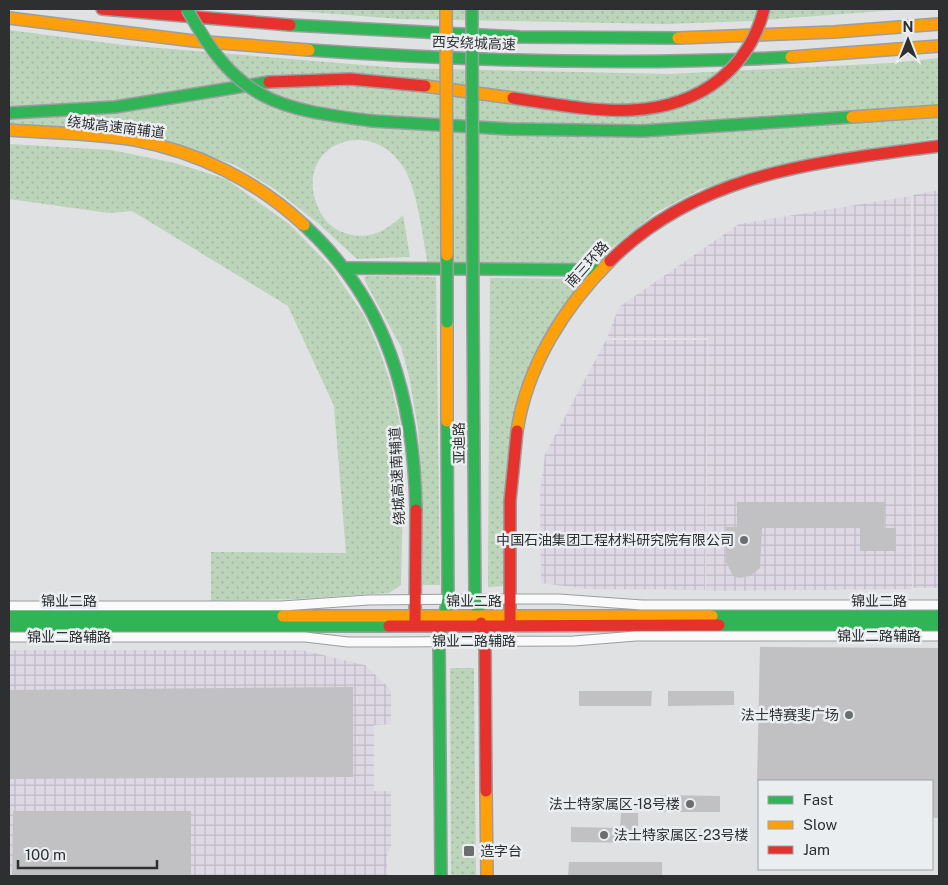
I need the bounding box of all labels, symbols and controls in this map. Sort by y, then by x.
north arrow [883,15,933,65]
text: N [903,19,913,35]
street label: 西安绕城高速 [432,34,516,52]
street label: 绕城高速南辅道 [66,113,166,141]
street label: 南三环路 [562,238,612,290]
street label: 亚迪路 [451,422,467,464]
street label: 绕城高速南辅道 [386,427,408,525]
place label: 中国石油集团工程材料研究院有限公司 [496,532,734,548]
marker: 中国石油集团工程材料研究院有限公司 [738,534,750,546]
street label: 锦业二路 [41,593,97,609]
street label: 锦业二路 [446,593,502,609]
street label: 锦业二路 [851,593,907,609]
street label: 锦业二路辅路 [837,628,921,644]
street label: 锦业二路辅路 [27,629,111,645]
street label: 锦业二路辅路 [432,633,516,649]
place label: 法士特赛斐广场 [741,707,839,723]
marker: 法士特赛斐广场 [843,709,855,721]
legend [758,780,933,870]
text: Fast [803,791,833,808]
place label: 法士特家属区-18号楼 [549,796,680,812]
marker: 法士特家属区-18号楼 [684,798,696,810]
text: Slow [803,816,838,833]
place label: 法士特家属区-23号楼 [614,827,748,843]
marker: 法士特家属区-23号楼 [598,829,610,841]
scale bar [18,838,156,870]
text: Jam [803,841,830,858]
place label: 造字台 [480,843,522,859]
marker: 造字台 [462,844,476,858]
text: 100 m [25,846,66,863]

